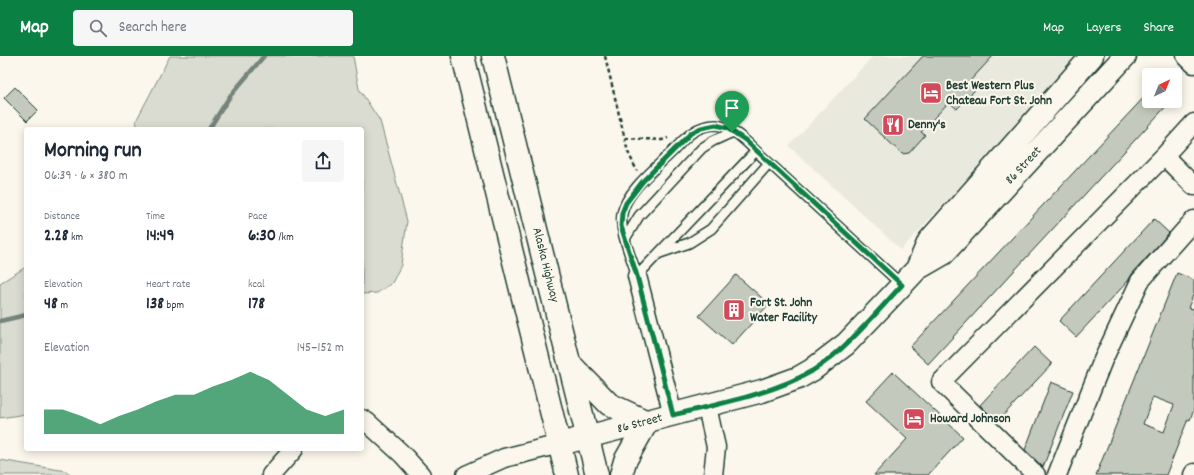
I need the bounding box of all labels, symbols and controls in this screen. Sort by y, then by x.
search box [73,10,353,46]
text: Map [20,15,49,42]
icon: search [87,17,109,39]
text: Search here [119,17,187,39]
text: Map [1043,18,1064,38]
text: Layers [1086,18,1121,38]
text: Share [1143,18,1174,38]
north arrow [1142,68,1182,108]
map controls [1142,68,1182,108]
place label: Best Western Plus Chateau Fort St. John [946,77,1052,111]
hotel icon: Best Western Plus Chateau Fort St. John [918,80,944,106]
pin [715,91,749,132]
icon: arrive [721,97,743,119]
restaurant icon: Denny's [880,112,906,138]
place label: Denny's [908,116,946,135]
text: Morning run [44,136,142,167]
button: share [302,140,344,182]
street label: 86 Street [1001,142,1047,189]
text: 06:39 · 6 × 380 m [44,167,128,186]
text: Distance [44,209,80,225]
text: Time [146,209,165,225]
text: Pace [248,209,267,225]
text: 2.28 [44,225,69,249]
text: 14:49 [146,225,174,249]
text: 6:30 [248,225,276,249]
street label: Alaska Highway [527,226,564,305]
text: km [69,230,83,246]
text: /km [276,230,294,246]
text: Elevation [44,277,82,293]
text: Heart rate [146,277,190,293]
text: kcal [248,277,265,293]
text: 48 [44,293,58,317]
text: 138 [146,293,164,317]
text: 178 [248,293,265,317]
place label: Fort St. John Water Facility [750,294,818,328]
building icon: Fort St. John Water Facility [721,297,747,323]
text: m [58,298,68,314]
text: bpm [164,298,184,314]
text: Elevation [44,339,89,358]
text: 145–152 m [297,339,344,358]
hotel icon: Howard Johnson [901,406,927,432]
street label: 86 Street [615,409,665,439]
place label: Howard Johnson [930,410,1011,429]

